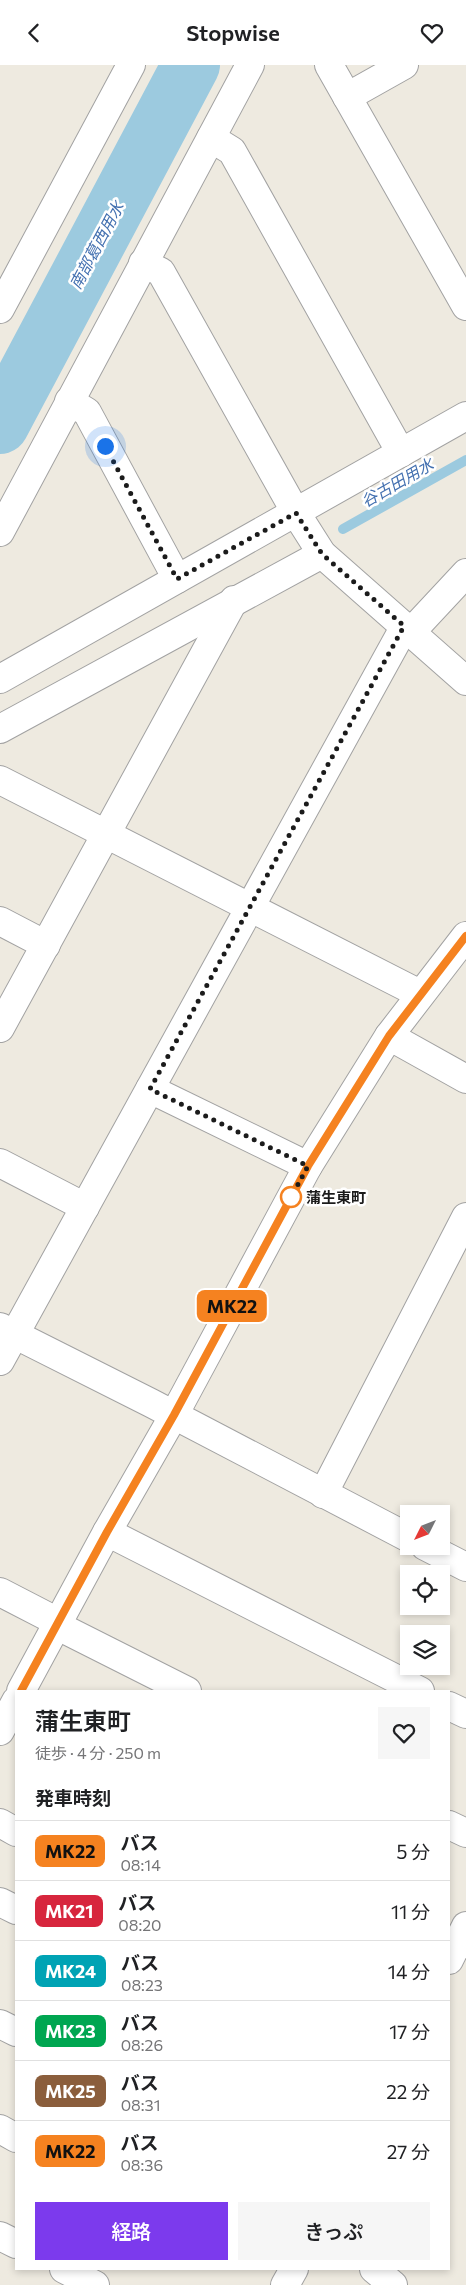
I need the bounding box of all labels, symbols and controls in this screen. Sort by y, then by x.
icon: back [20,19,48,47]
text: Stopwise [186,19,280,46]
icon: heart [418,19,446,47]
water label: 南部葛西用水 [65,196,128,292]
your location [93,434,118,459]
water label: 谷古田用水 [358,453,438,510]
marker: 蒲生東町 [280,1186,302,1208]
place label: 蒲生東町 [306,1188,366,1206]
line badge: MK22 [197,1290,267,1322]
text: MK22 [207,1295,257,1317]
north arrow [400,1505,450,1555]
map controls [400,1505,450,1675]
button: locate [400,1565,450,1615]
button: layers [400,1625,450,1675]
text: 蒲生東町 [35,1706,131,1735]
button: heart [378,1707,430,1759]
text: 徒歩 · 4 分 · 250 m [35,1743,161,1762]
text: 発車時刻 [35,1786,111,1809]
text: バス [120,1831,158,1854]
text: MK22 [45,1840,95,1862]
text: 5 分 [396,1840,430,1863]
text: 08:14 [120,1855,161,1874]
text: バス [118,1891,156,1914]
text: MK21 [45,1900,93,1922]
text: 11 分 [391,1900,430,1923]
text: 08:20 [118,1915,162,1934]
text: バス [121,1951,159,1974]
text: MK24 [45,1960,96,1982]
text: 14 分 [388,1960,430,1983]
text: 08:23 [121,1975,163,1994]
text: バス [121,2011,159,2034]
text: MK23 [45,2020,96,2042]
text: 17 分 [389,2020,430,2043]
text: 08:26 [121,2035,163,2054]
text: バス [121,2071,159,2094]
text: MK25 [45,2080,96,2102]
text: 22 分 [386,2080,430,2103]
text: 08:31 [121,2095,161,2114]
text: バス [120,2131,158,2154]
text: MK22 [45,2140,95,2162]
text: 27 分 [387,2140,430,2163]
text: 08:36 [120,2155,163,2174]
button: 経路 [35,2202,228,2260]
button: きっぷ [238,2202,430,2260]

